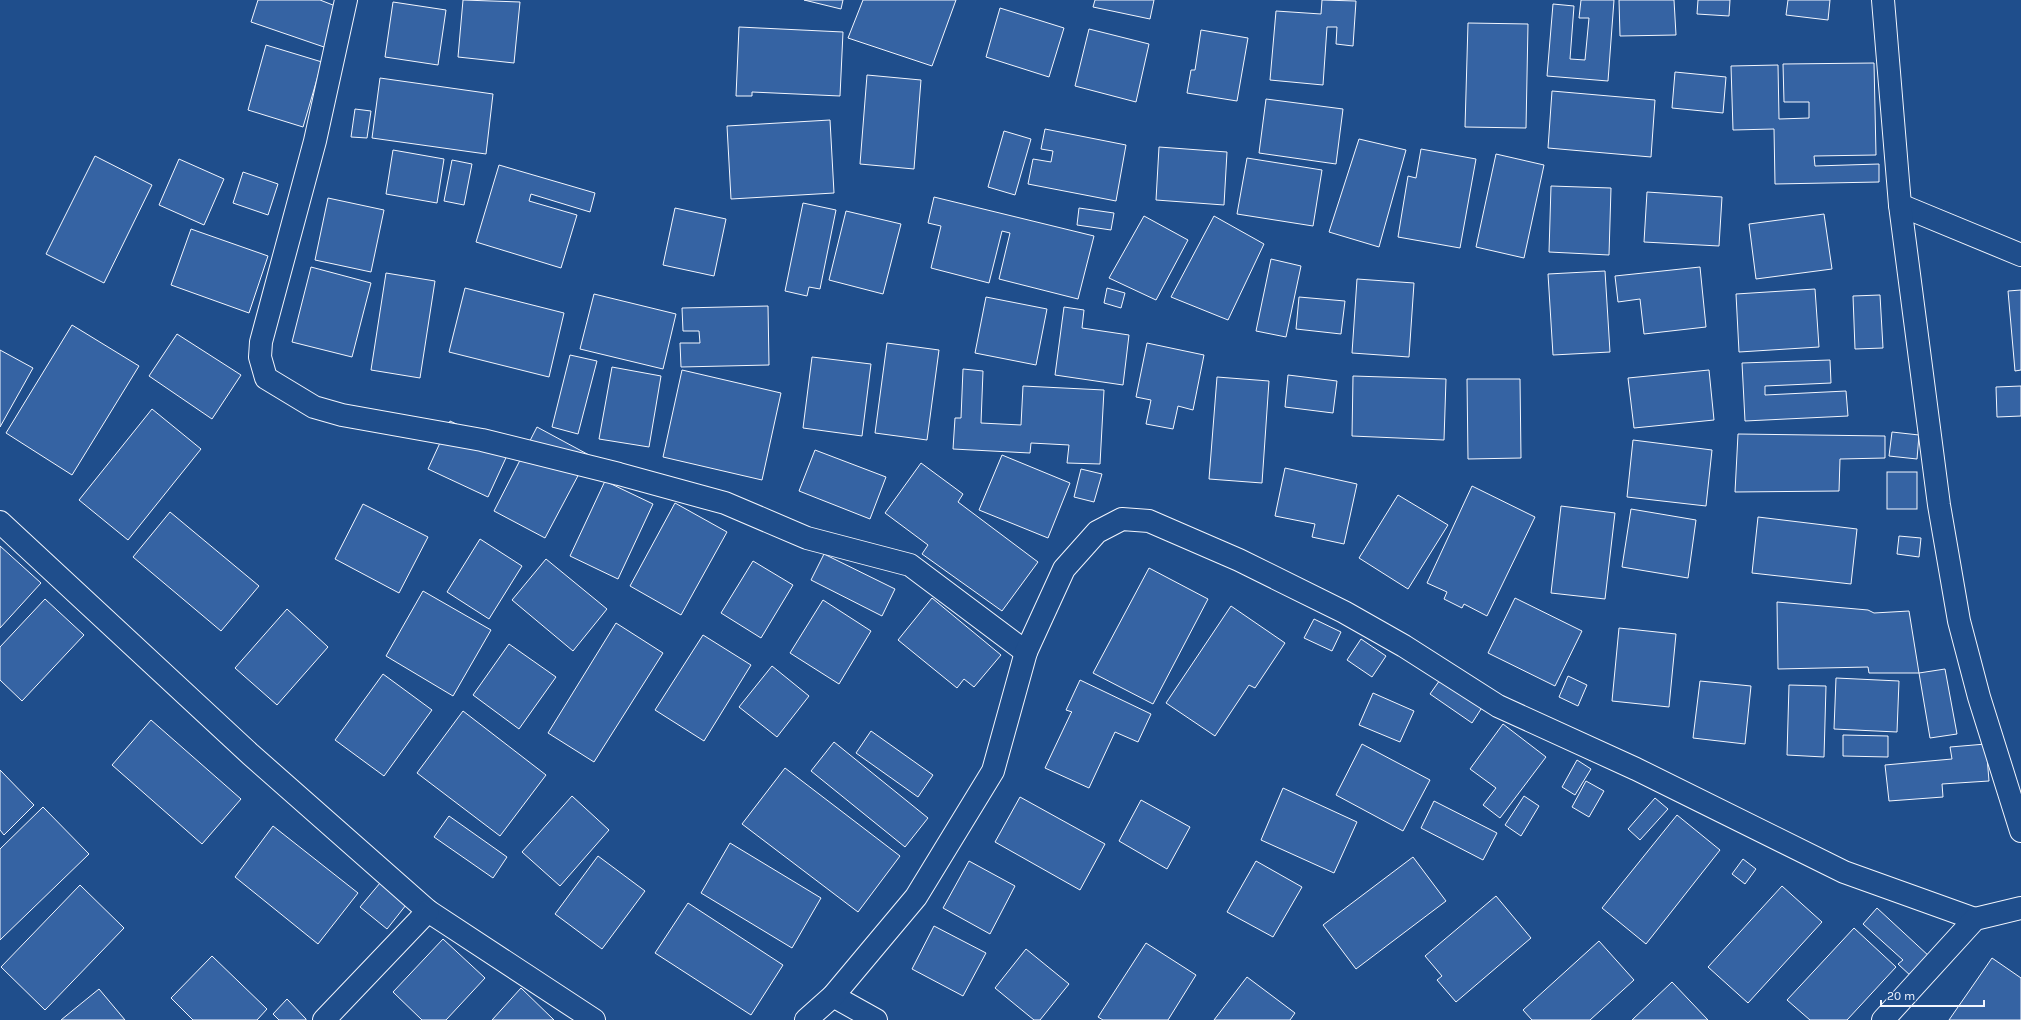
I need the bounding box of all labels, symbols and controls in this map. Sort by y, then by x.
scale bar [1881,982,1984,1008]
text: 20 m [1887,989,1915,1003]

